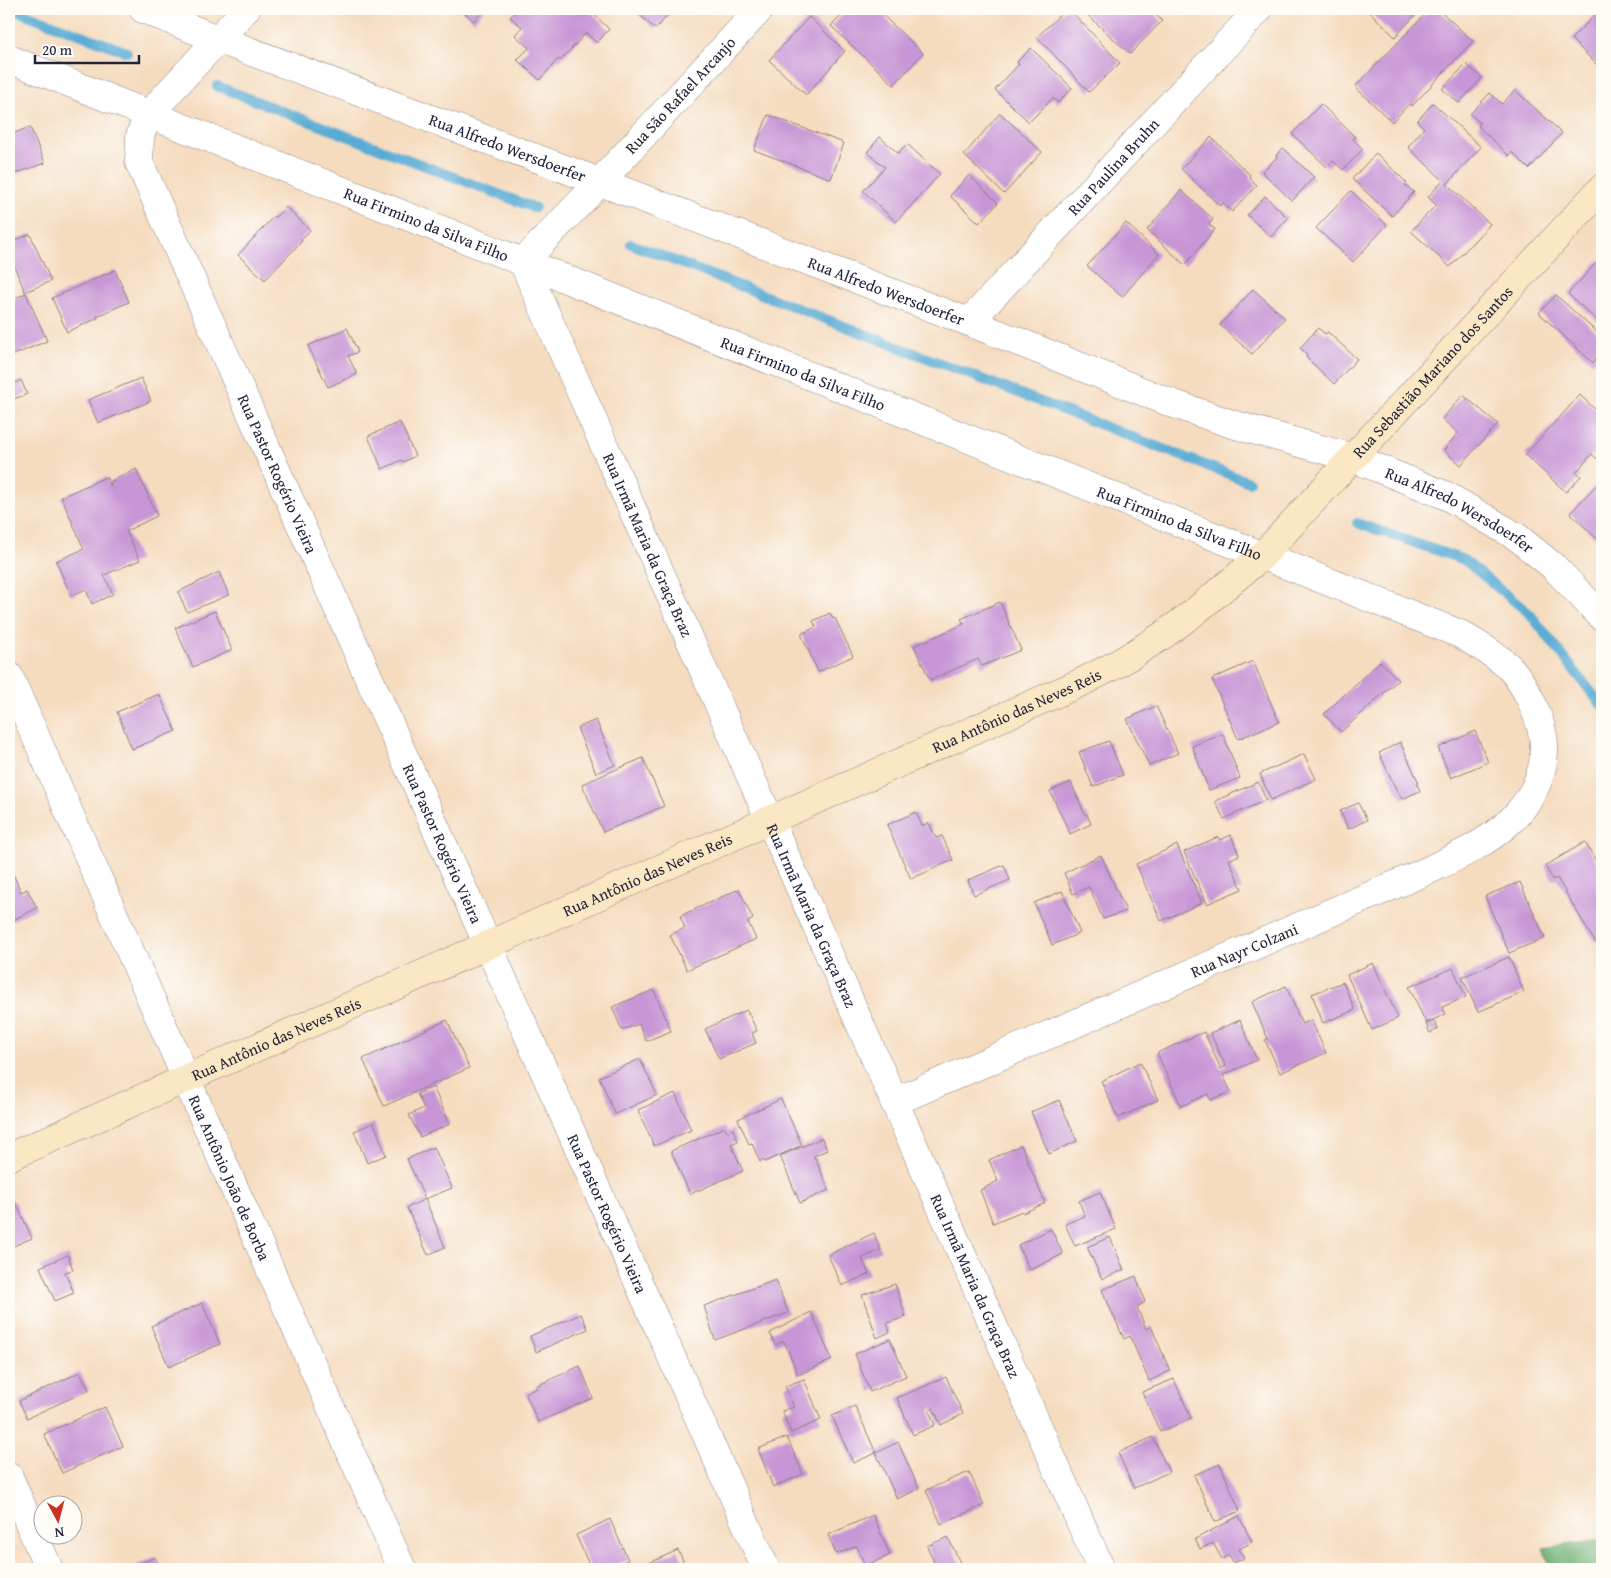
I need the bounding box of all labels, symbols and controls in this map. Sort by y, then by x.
street label: Rua São Rafael Arcanjo [619,31,741,159]
scale bar [35,32,139,64]
text: 20 m [42,39,73,60]
street label: Rua Alfredo Wersdoerfer [426,107,590,188]
street label: Rua Paulina Bruhn [1062,112,1164,221]
street label: Rua Firmino da Silva Filho [341,181,513,267]
street label: Rua Alfredo Wersdoerfer [805,250,969,331]
street label: Rua Sebastião Mariano dos Santos [1347,280,1518,463]
street label: Rua Firmino da Silva Filho [717,330,889,417]
street label: Rua Pastor Rogério Vieira [232,390,324,558]
street label: Rua Irmã Maria da Graça Braz [597,449,699,641]
street label: Rua Alfredo Wersdoerfer [1382,460,1540,559]
street label: Rua Firmino da Silva Filho [1094,479,1265,566]
street label: Rua Antônio das Neves Reis [928,662,1105,759]
street label: Rua Pastor Rogério Vieira [397,760,489,927]
street label: Rua Irmã Maria da Graça Braz [761,819,863,1011]
street label: Rua Antônio das Neves Reis [559,826,736,923]
street label: Rua Nayr Colzani [1187,916,1302,983]
street label: Rua Antônio das Neves Reis [187,991,365,1087]
street label: Rua Antônio João de Borba [183,1091,277,1264]
street label: Rua Pastor Rogério Vieira [562,1130,654,1297]
street label: Rua Irmã Maria da Graça Braz [925,1190,1027,1381]
north arrow [32,1496,82,1546]
text: N [53,1522,65,1543]

